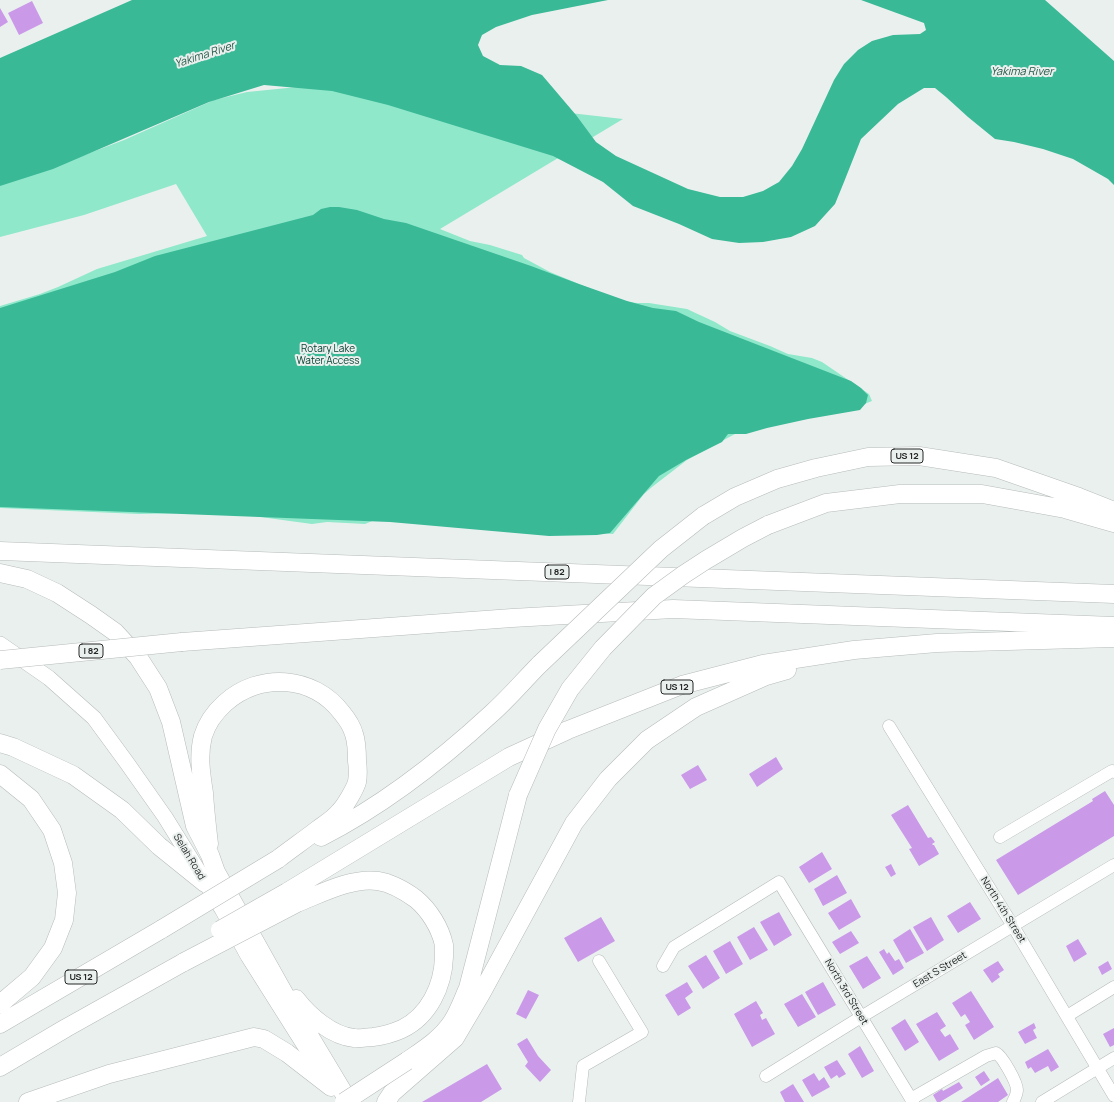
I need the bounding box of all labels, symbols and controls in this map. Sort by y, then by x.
water label: Yakima River [173,39,237,71]
water label: Yakima River [991,65,1053,79]
park label: Rotary Lake Water Access [296,343,360,366]
road number: US 12 [891,449,923,463]
road number: I 82 [545,565,569,579]
road number: I 82 [79,644,103,658]
road number: US 12 [661,680,693,694]
street label: Selah Road [171,832,207,882]
street label: North 4th Street [978,875,1028,945]
street label: East S Street [911,949,969,991]
street label: North 3rd Street [822,957,870,1027]
road number: US 12 [65,970,97,984]

